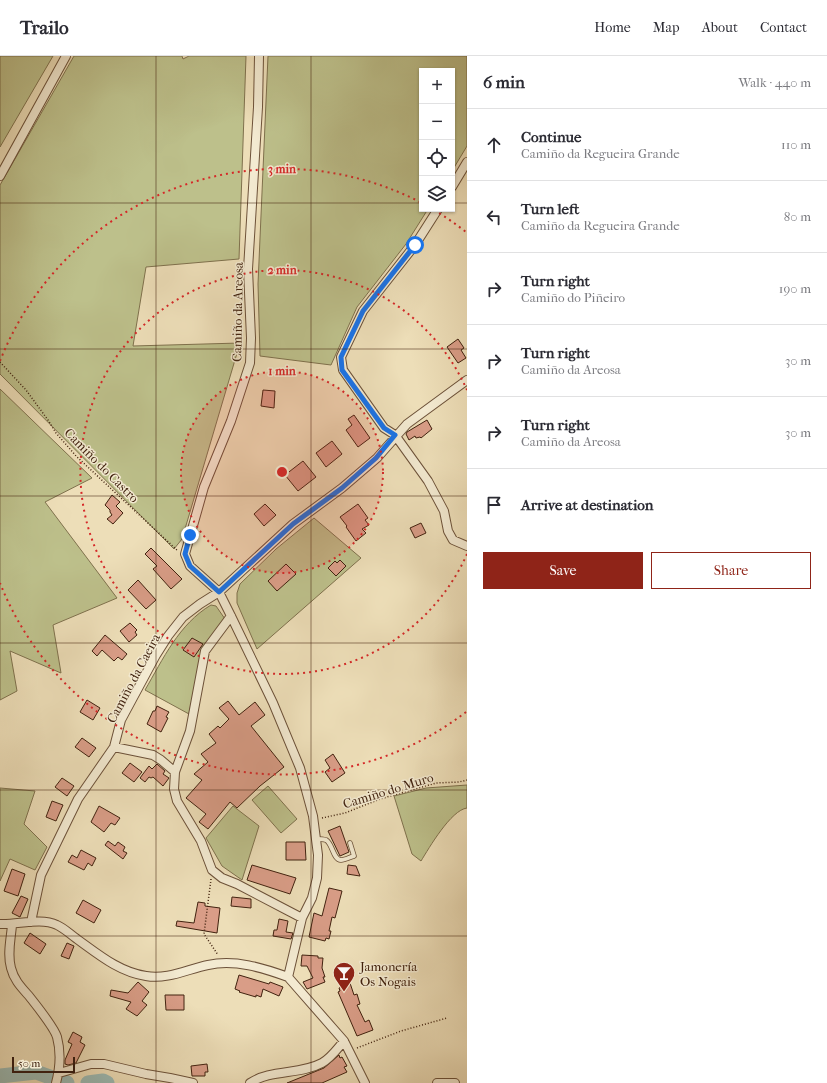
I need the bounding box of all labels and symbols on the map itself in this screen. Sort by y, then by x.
text: 3 min [268,162,297,177]
route start [406,236,424,254]
street label: Camiño da Areosa [229,261,246,362]
text: 2 min [267,263,298,277]
text: 1 min [268,364,297,378]
street label: Camiño do Castro [61,425,142,506]
centre of rings [275,465,289,479]
route end [181,526,199,544]
street label: Camiño da Caeira [104,630,164,725]
street label: Camiño do Muro [341,769,436,811]
place label: Jamonería Os Nogais [359,959,418,989]
bar icon: Jamonería Os Nogais [331,960,357,993]
scale bar [12,1055,75,1074]

